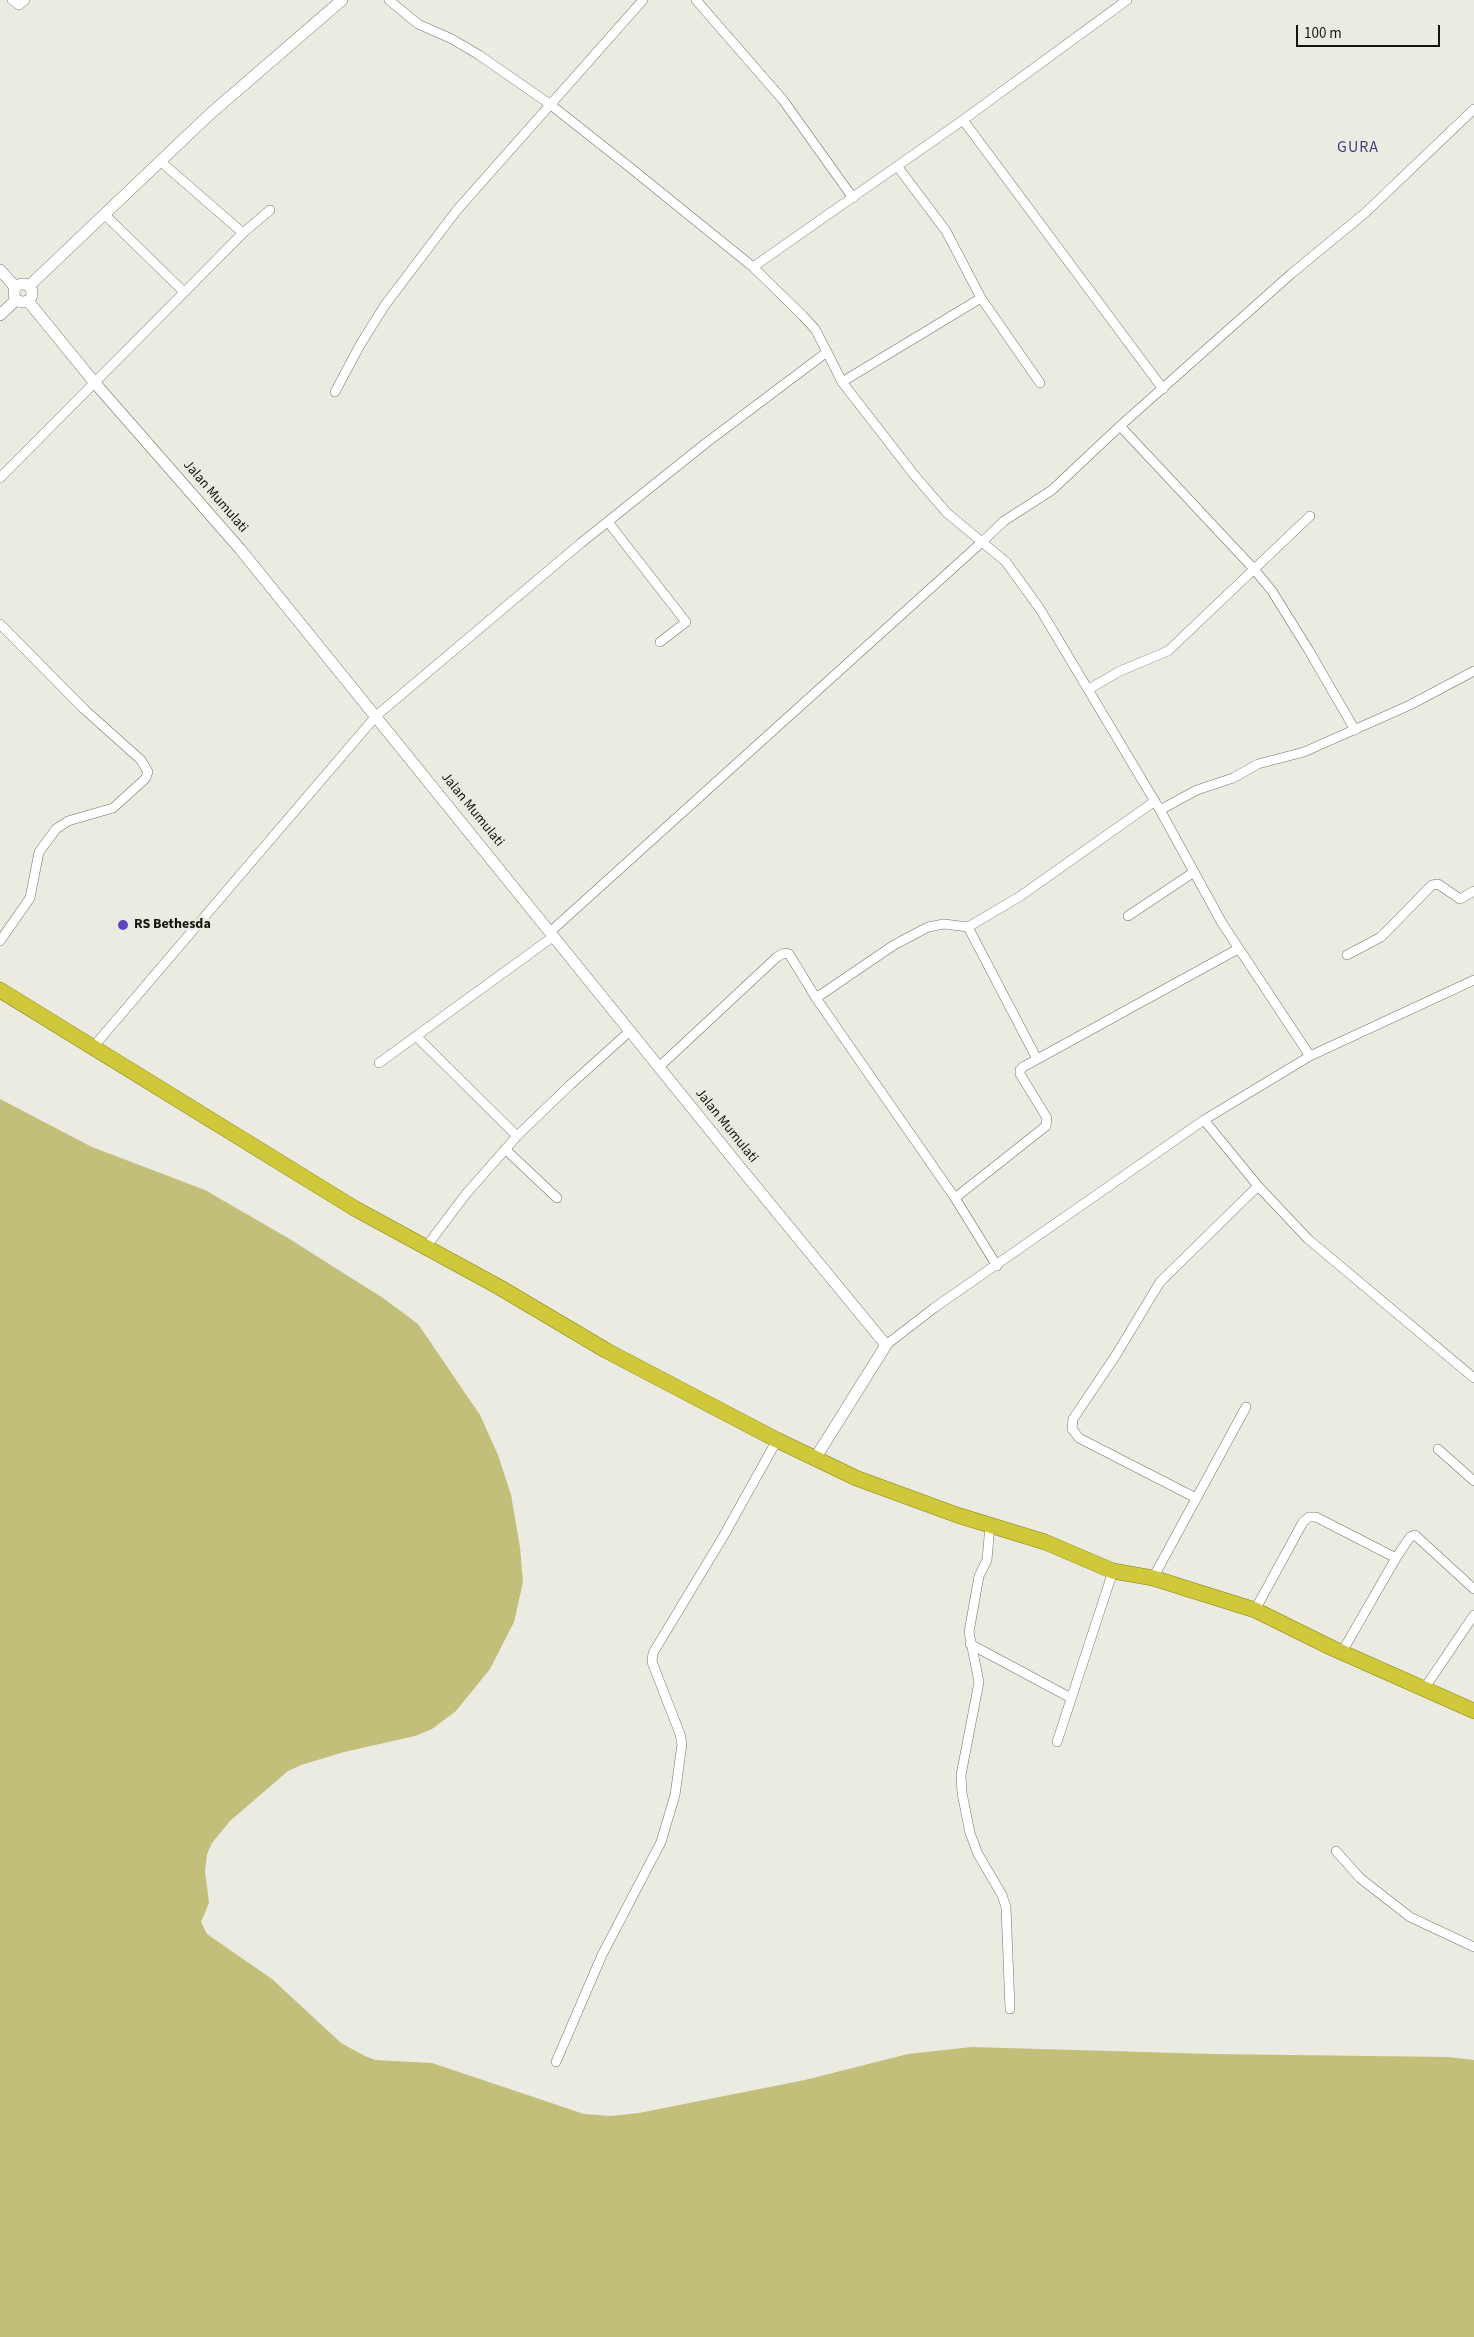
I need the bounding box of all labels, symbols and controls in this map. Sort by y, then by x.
scale bar [1299,15,1443,47]
text: 100 m [1304,23,1342,44]
district label: GURA [1337,138,1379,158]
street label: Jalan Mumulati [179,457,251,537]
street label: Jalan Mumulati [437,770,507,850]
place label: RS Bethesda [134,917,211,933]
marker: RS Bethesda [116,918,130,932]
street label: Jalan Mumulati [691,1086,761,1166]

